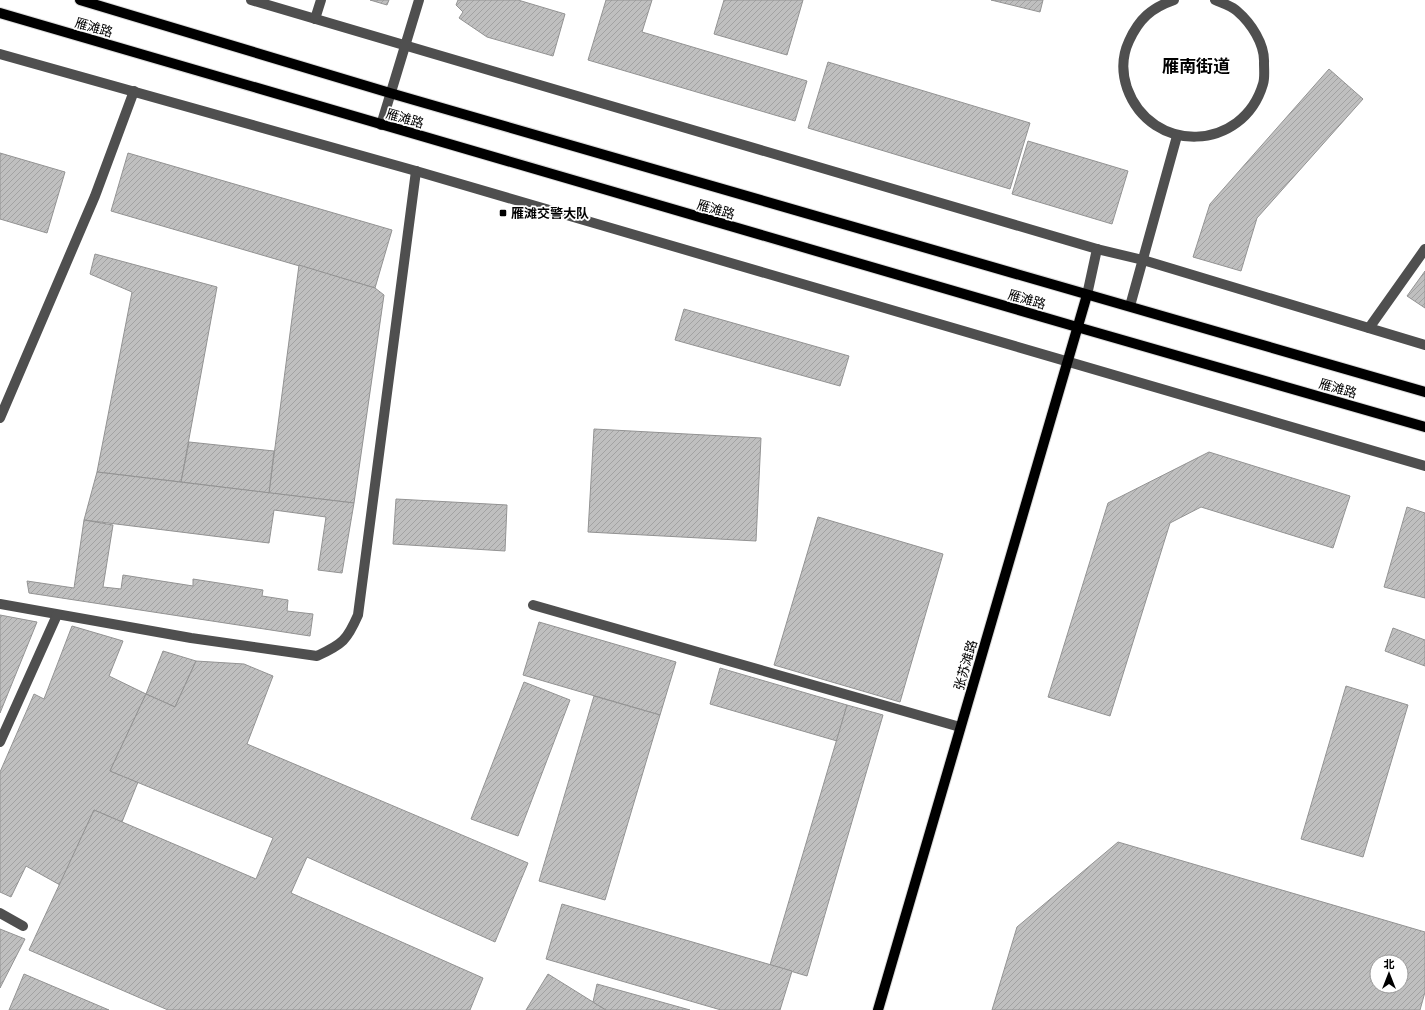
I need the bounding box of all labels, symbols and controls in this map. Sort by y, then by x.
street label: 雁滩路 [73,13,115,41]
district label: 雁南街道 [1162,54,1230,77]
street label: 雁滩路 [384,104,426,132]
street label: 雁滩路 [695,195,737,223]
place label: 雁滩交警大队 [511,204,589,222]
marker: 雁滩交警大队 [498,208,508,218]
street label: 雁滩路 [1006,285,1048,313]
street label: 雁滩路 [1317,374,1359,402]
street label: 张苏滩路 [949,638,981,692]
north arrow [1369,954,1409,994]
text: 北 [1384,956,1395,971]

